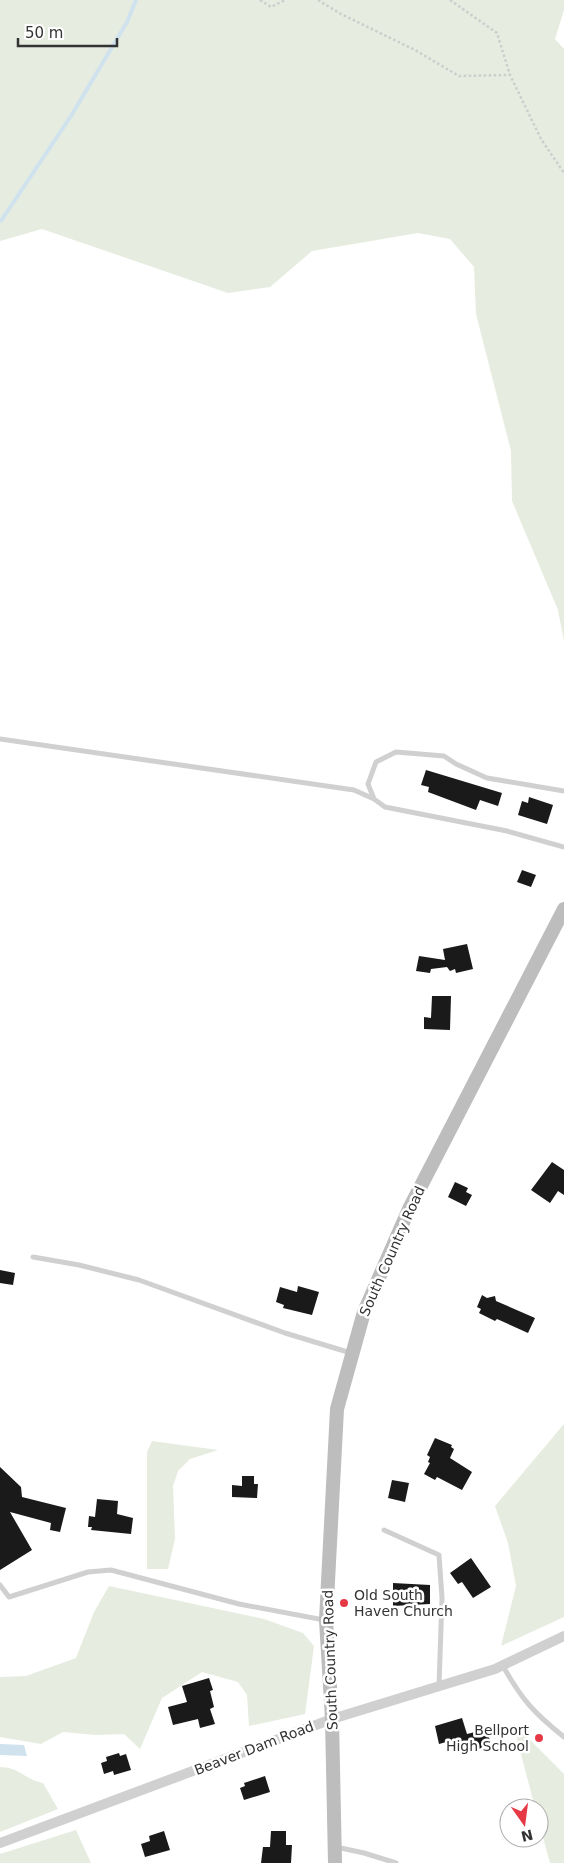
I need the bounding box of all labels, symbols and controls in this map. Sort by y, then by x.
scale bar [18,15,116,47]
text: 50 m [25,24,63,42]
street label: South Country Road [356,1184,428,1318]
place label: Old South Haven Church [354,1587,453,1619]
street label: South Country Road [320,1590,340,1730]
marker: Old South Haven Church [338,1597,350,1609]
street label: Beaver Dam Road [192,1718,316,1778]
place label: Bellport High School [446,1722,530,1754]
marker: Bellport High School [533,1732,545,1744]
north arrow [499,1798,549,1848]
text: N [520,1826,535,1845]

